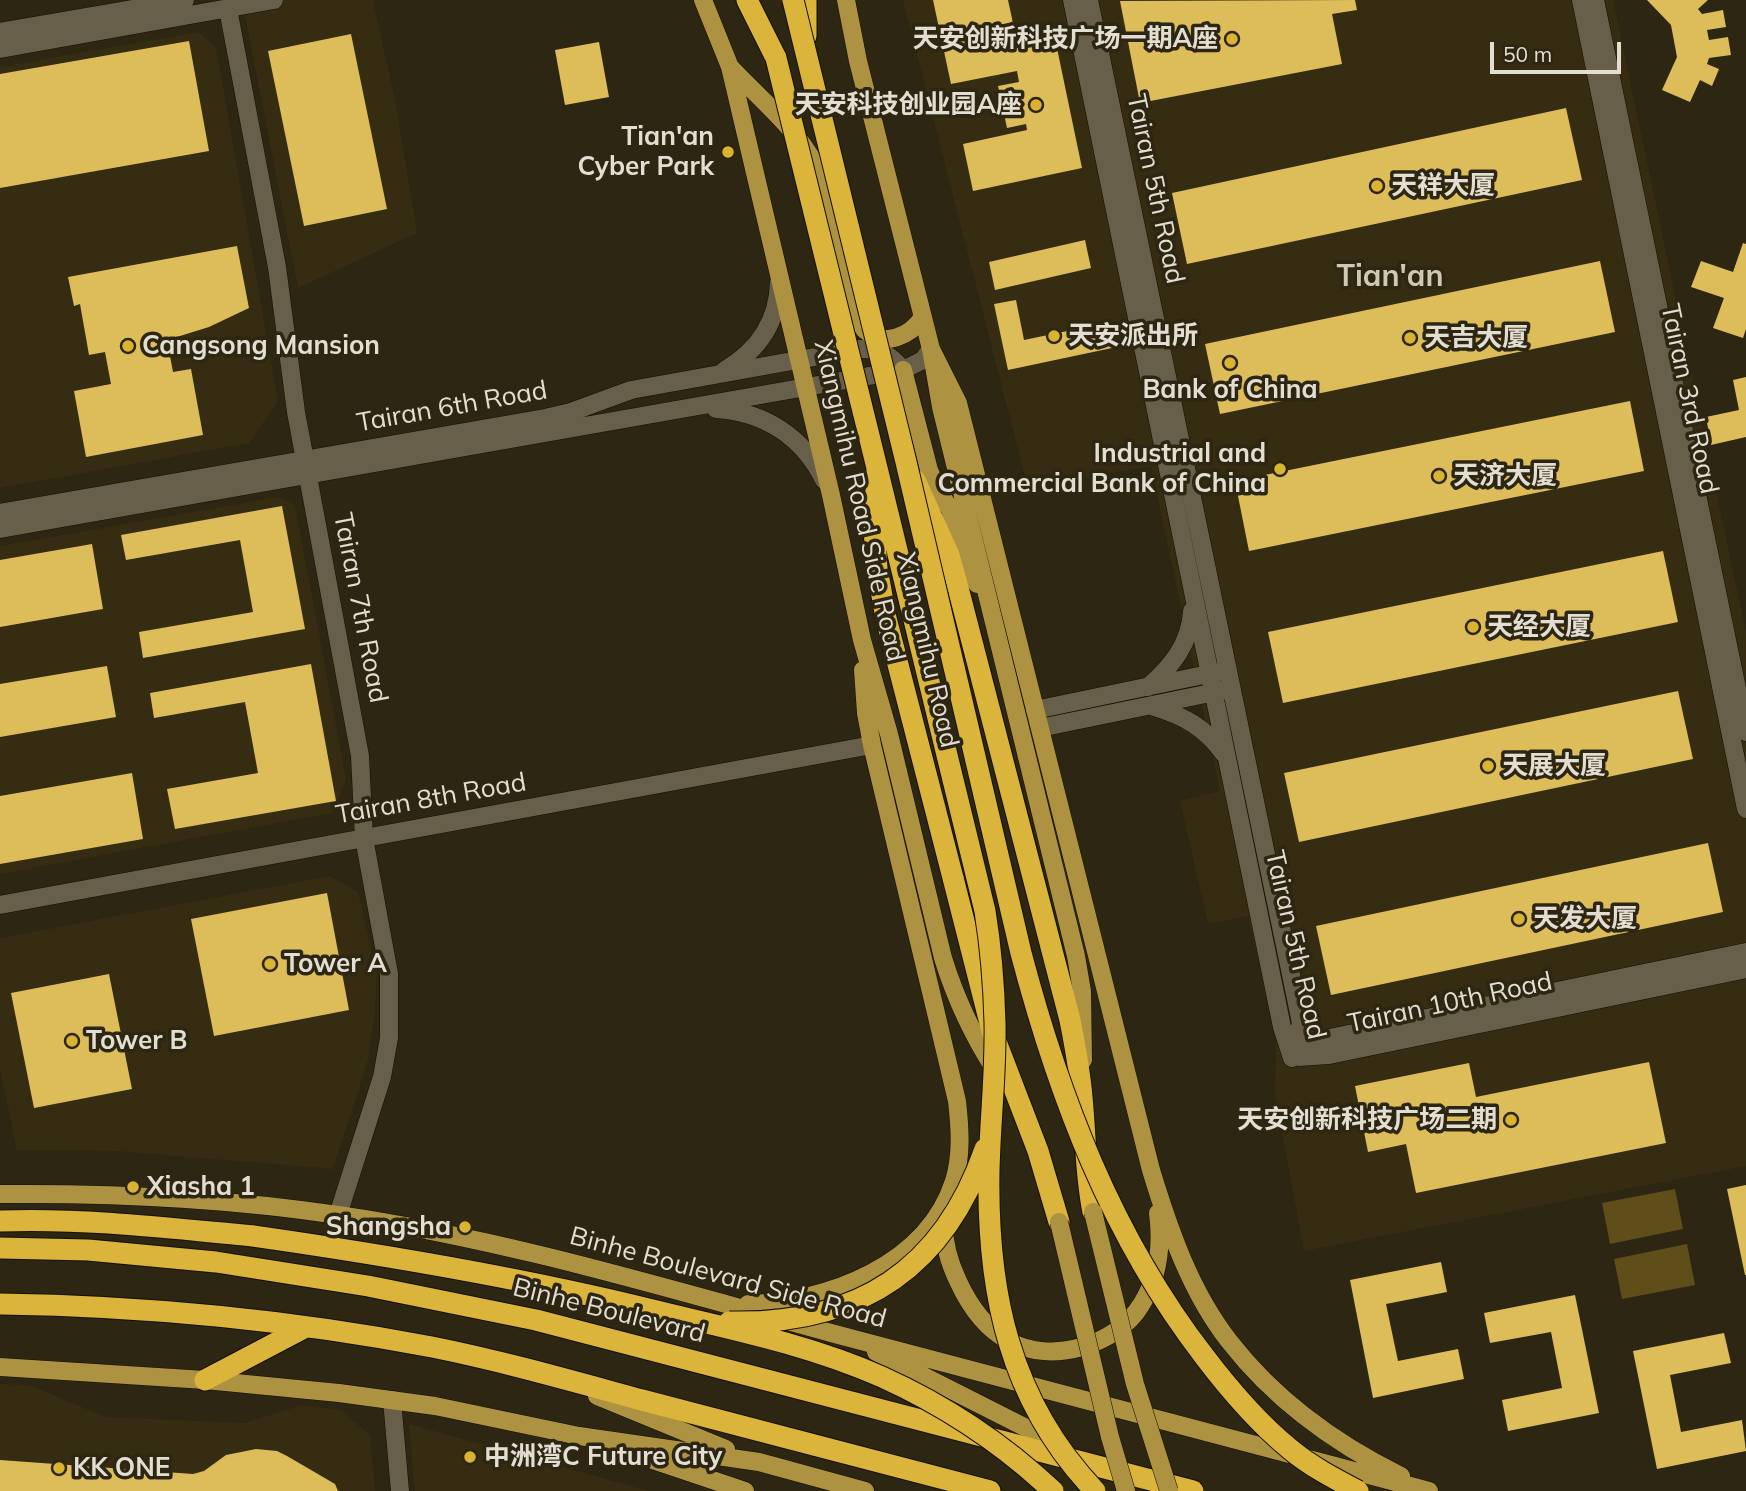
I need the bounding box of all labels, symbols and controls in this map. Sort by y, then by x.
place label: 天安创新科技广场一期A座 [913,23,1218,55]
scale bar [1494,28,1625,72]
marker: 天安创新科技广场一期A座 [1224,31,1240,47]
text: 50 m [1503,41,1552,67]
place label: 天安科技创业园A座 [795,89,1022,121]
street label: Tairan 5th Road [1120,91,1190,287]
marker: 天安科技创业园A座 [1028,97,1044,113]
place label: Tian'an Cyber Park [578,121,714,182]
marker: Tian'an Cyber Park [720,144,736,160]
place label: 天祥大厦 [1391,170,1495,202]
marker: 天祥大厦 [1369,178,1385,194]
district label: Tian'an [1336,259,1444,295]
street label: Tairan 3rd Road [1654,301,1724,497]
place label: 天安派出所 [1068,320,1198,352]
place label: 天吉大厦 [1424,322,1528,354]
marker: 天安派出所 [1046,328,1062,344]
place label: Cangsong Mansion [142,330,380,362]
marker: 天吉大厦 [1402,330,1418,346]
street label: Xiangmihu Road Side Road [807,337,911,665]
marker: Cangsong Mansion [120,338,136,354]
marker: Bank of China [1222,355,1238,371]
place label: Bank of China [1142,374,1318,406]
street label: Tairan 6th Road [354,375,550,439]
place label: Industrial and Commercial Bank of China [938,438,1266,500]
place label: 天济大厦 [1453,460,1557,492]
marker: Industrial and Commercial Bank of China [1272,461,1288,477]
marker: 天济大厦 [1431,468,1447,484]
street label: Tairan 7th Road [326,510,394,706]
street label: Xiangmihu Road [889,549,965,751]
place label: 天经大厦 [1487,611,1591,643]
marker: 天经大厦 [1465,619,1481,635]
place label: 天展大厦 [1502,750,1606,782]
marker: 天展大厦 [1480,758,1496,774]
street label: Tairan 8th Road [333,767,529,831]
street label: Tairan 5th Road [1258,848,1332,1042]
place label: 天发大厦 [1533,903,1637,935]
marker: 天发大厦 [1511,911,1527,927]
place label: Tower A [284,948,387,980]
marker: Tower A [262,956,278,972]
street label: Tairan 10th Road [1345,966,1555,1040]
place label: Tower B [86,1025,187,1057]
marker: Tower B [64,1033,80,1049]
place label: 天安创新科技广场二期 [1237,1104,1497,1136]
marker: 天安创新科技广场二期 [1503,1112,1519,1128]
place label: Xiasha 1 [147,1171,255,1203]
marker: Xiasha 1 [125,1179,141,1195]
place label: Shangsha [326,1211,451,1243]
marker: Shangsha [457,1219,473,1235]
street label: Binhe Boulevard Side Road [566,1221,890,1335]
street label: Binhe Boulevard [510,1272,708,1350]
place label: 中洲湾C Future City [484,1441,722,1473]
marker: 中洲湾C Future City [462,1449,478,1465]
place label: KK ONE [73,1452,170,1484]
marker: KK ONE [51,1460,67,1476]

